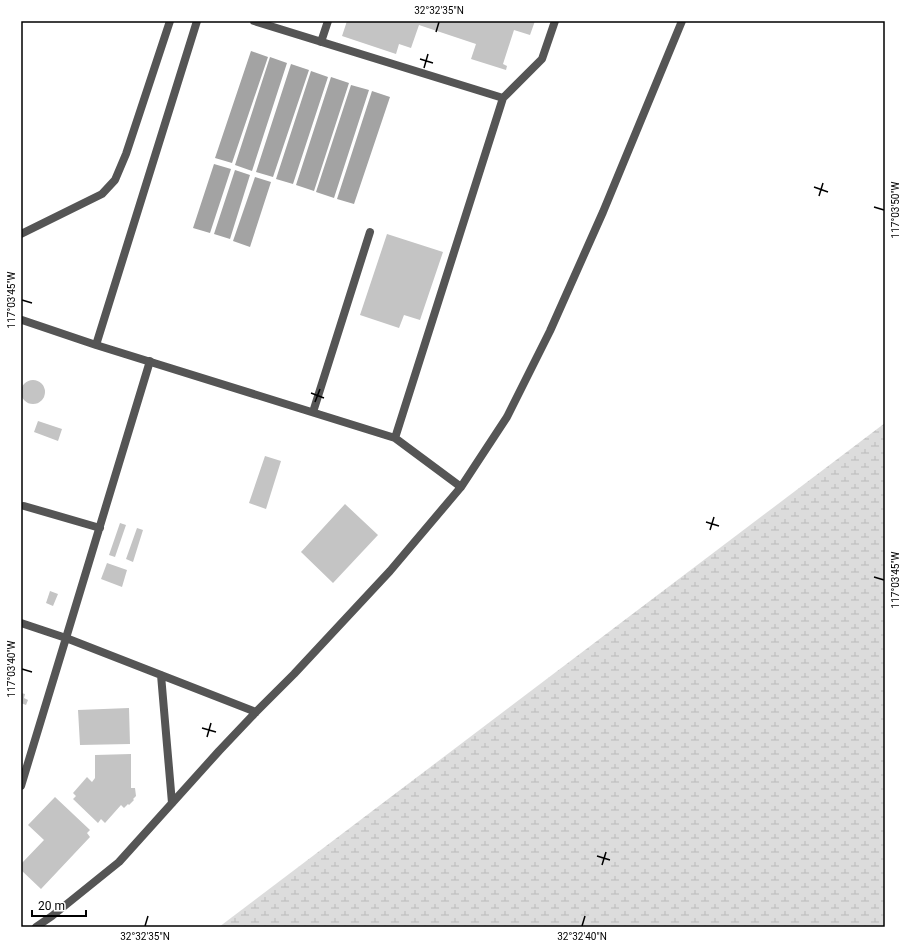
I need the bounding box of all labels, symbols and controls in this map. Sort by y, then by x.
text: 32°32'35"N [414,5,464,16]
text: 117°03'50"W [890,181,901,238]
text: 117°03'45"W [6,271,17,328]
text: 117°03'45"W [890,551,901,608]
text: 117°03'40"W [6,640,17,697]
scale bar [32,892,86,918]
text: 20 m [38,899,65,913]
text: 32°32'35"N [120,931,170,942]
text: 32°32'40"N [557,931,607,942]

